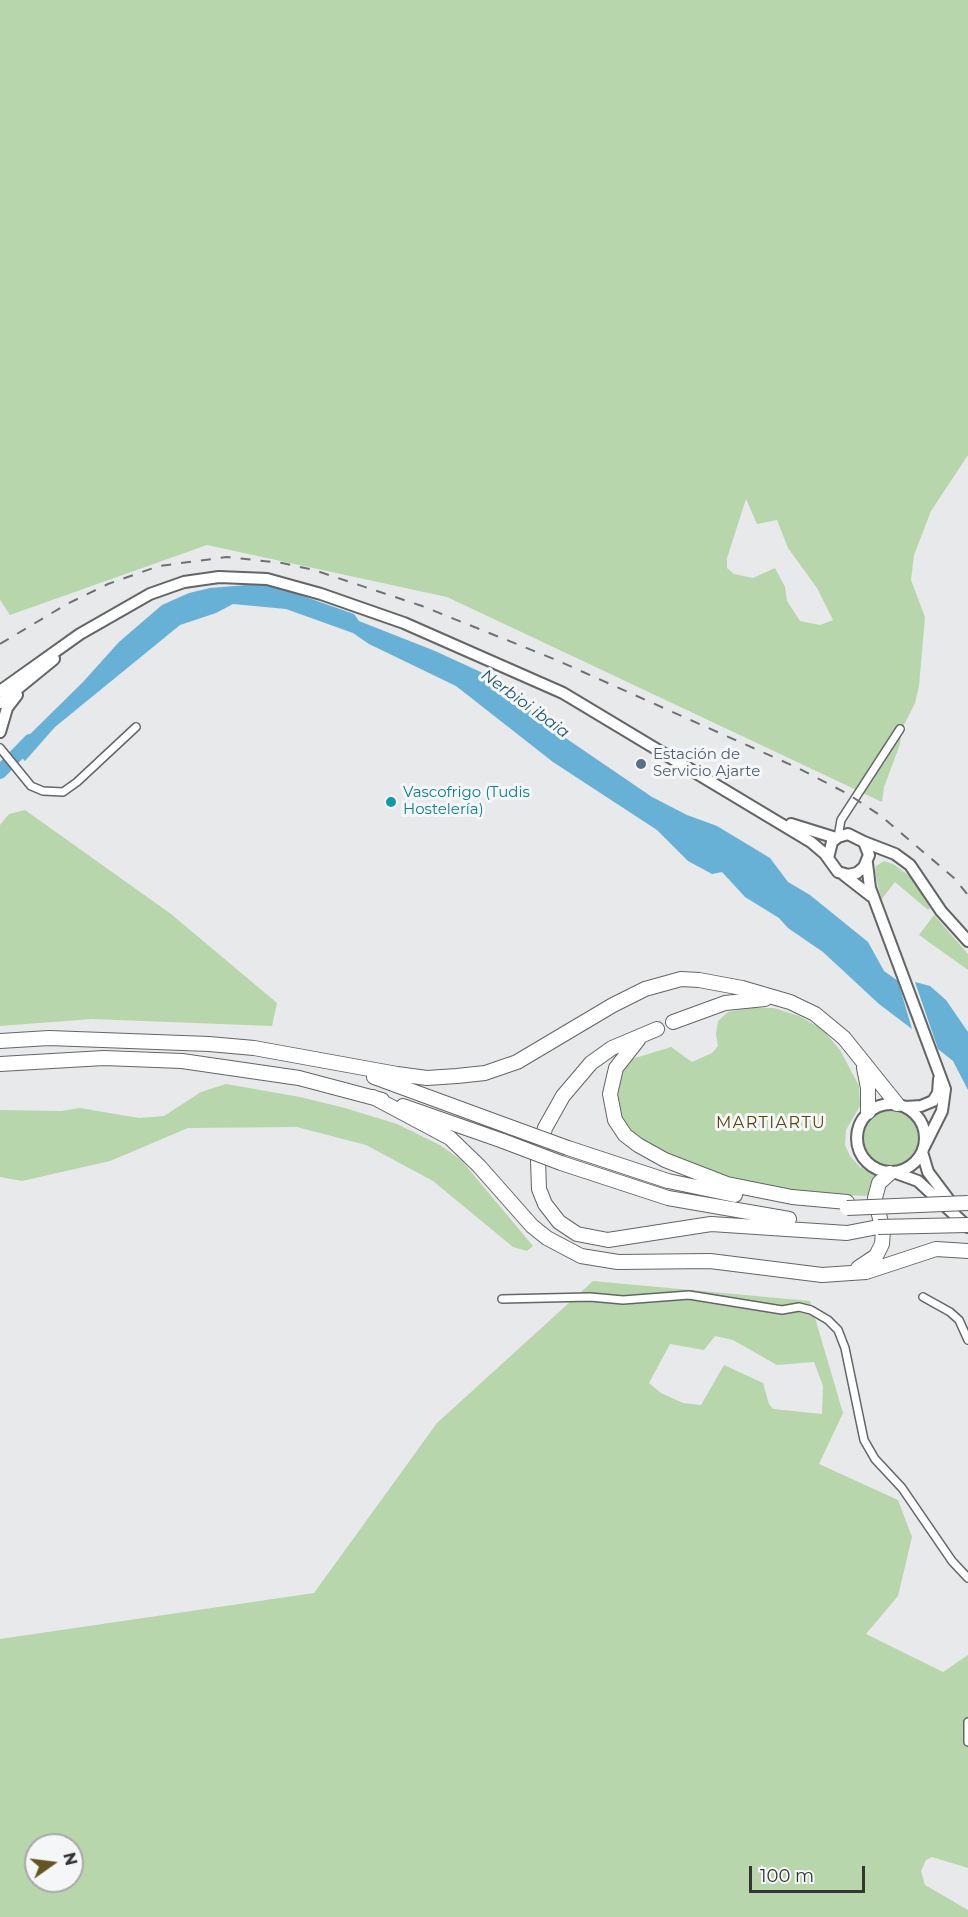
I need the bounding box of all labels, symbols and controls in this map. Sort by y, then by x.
water label: Nerbioi ibaia [477,666,573,742]
place label: Estación de Servicio Ajarte [653,746,760,781]
marker: Estación de Servicio Ajarte [634,757,648,771]
place label: Vascofrigo (Tudis Hostelería) [403,784,530,819]
marker: Vascofrigo (Tudis Hostelería) [384,795,398,809]
district label: MARTIARTU [716,1113,826,1133]
north arrow [24,1833,84,1893]
text: N [59,1850,81,1868]
scale bar [752,1854,868,1892]
text: 100 m [760,1865,814,1887]

